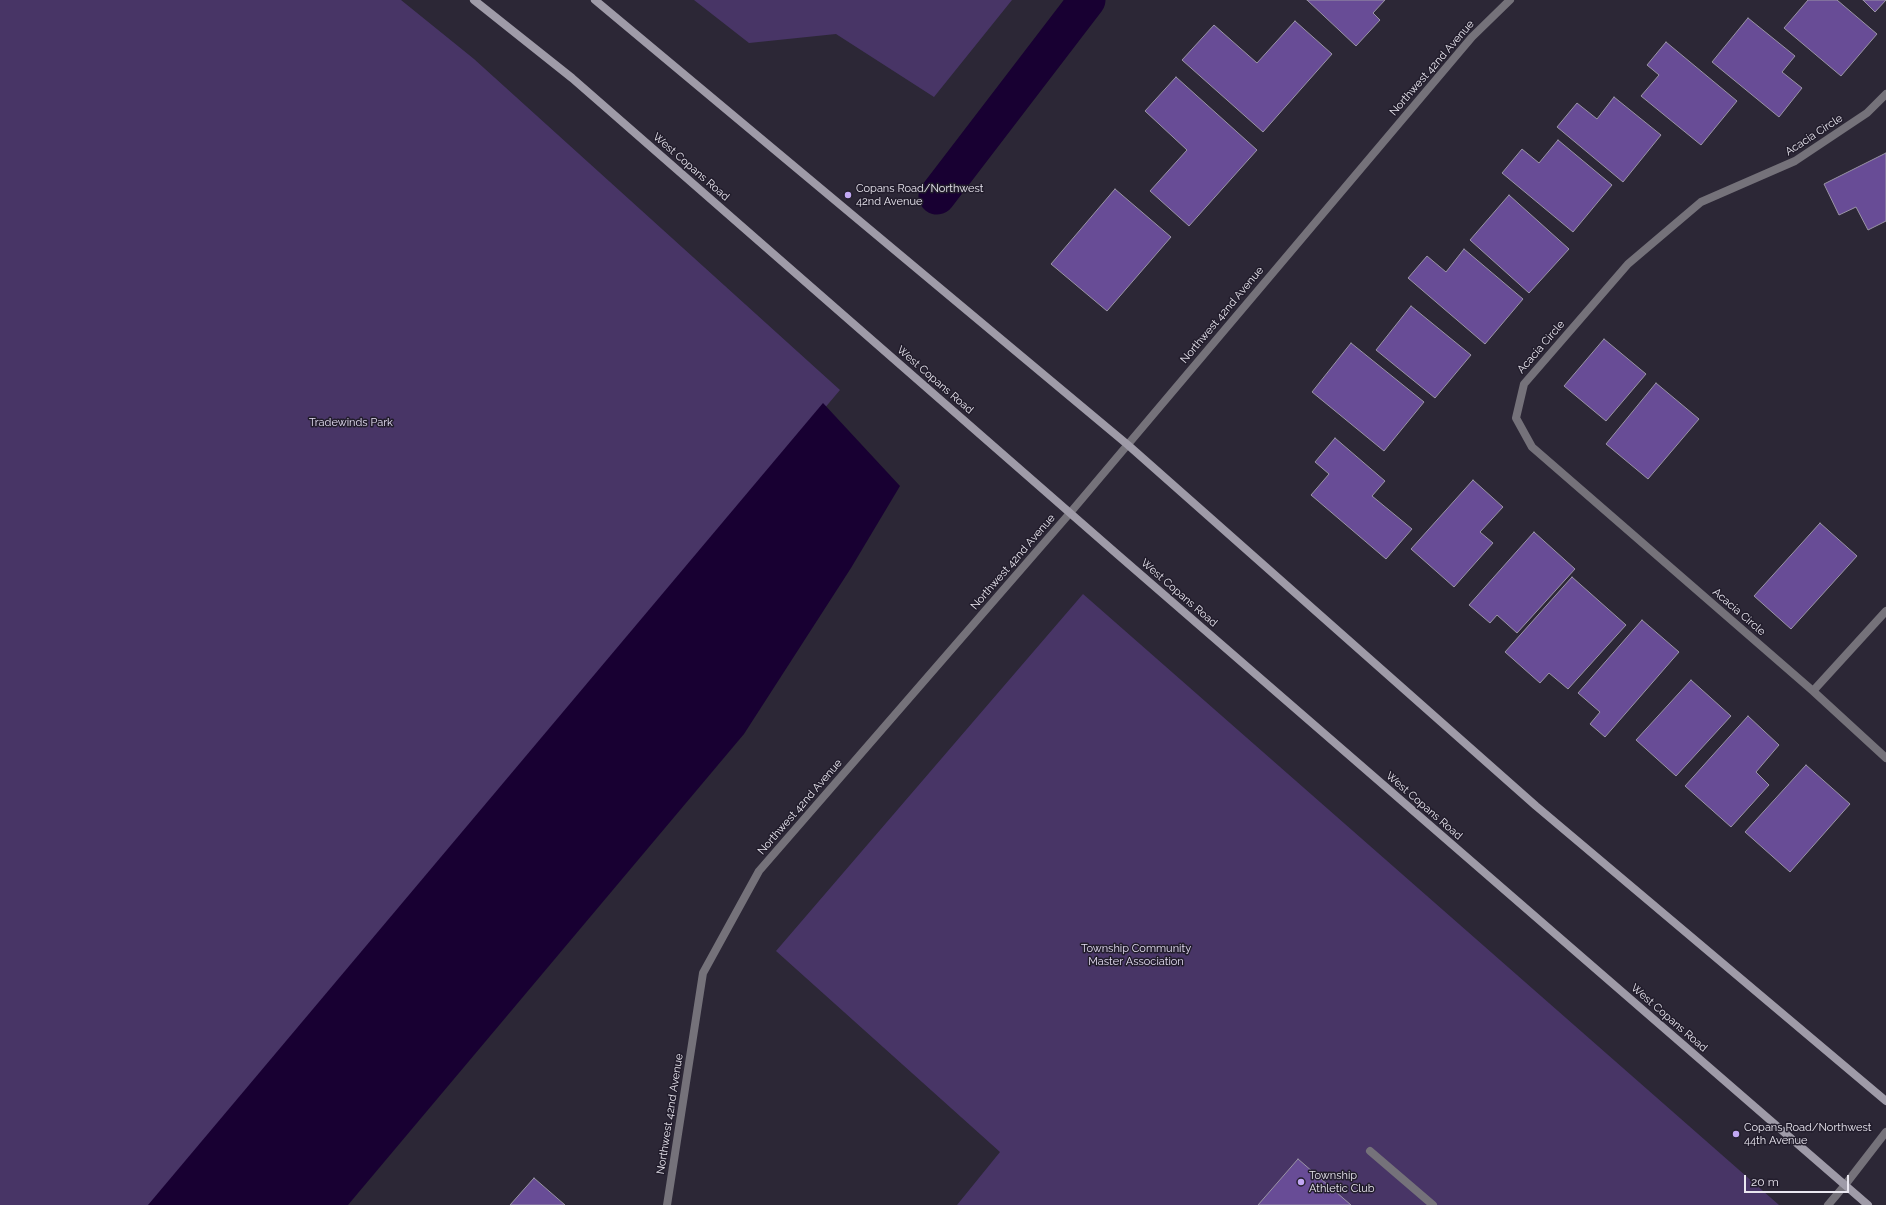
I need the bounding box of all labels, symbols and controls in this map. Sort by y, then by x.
street label: Northwest 42nd Avenue [1387,18,1477,118]
street label: Acacia Circle [1783,112,1845,158]
street label: West Copans Road [650,130,732,204]
place label: Copans Road/Northwest 42nd Avenue [856,182,983,208]
marker: Copans Road/Northwest 42nd Avenue [843,190,853,200]
street label: Northwest 42nd Avenue [1178,264,1266,366]
street label: Acacia Circle [1514,318,1568,376]
street label: West Copans Road [894,343,976,417]
park label: Tradewinds Park [309,416,393,430]
street label: Northwest 42nd Avenue [968,512,1058,612]
street label: West Copans Road [1138,556,1220,630]
street label: Acacia Circle [1710,585,1768,639]
street label: Northwest 42nd Avenue [755,757,845,857]
street label: West Copans Road [1383,769,1465,843]
park label: Township Community Master Association [1081,942,1191,968]
street label: West Copans Road [1628,981,1710,1055]
street label: Northwest 42nd Avenue [654,1053,686,1175]
place label: Copans Road/Northwest 44th Avenue [1744,1121,1871,1147]
marker: Copans Road/Northwest 44th Avenue [1731,1129,1741,1139]
scale bar [1746,1167,1851,1193]
place label: Township Athletic Club [1309,1169,1374,1195]
text: 20 m [1751,1175,1779,1189]
marker: Township Athletic Club [1296,1177,1306,1187]

